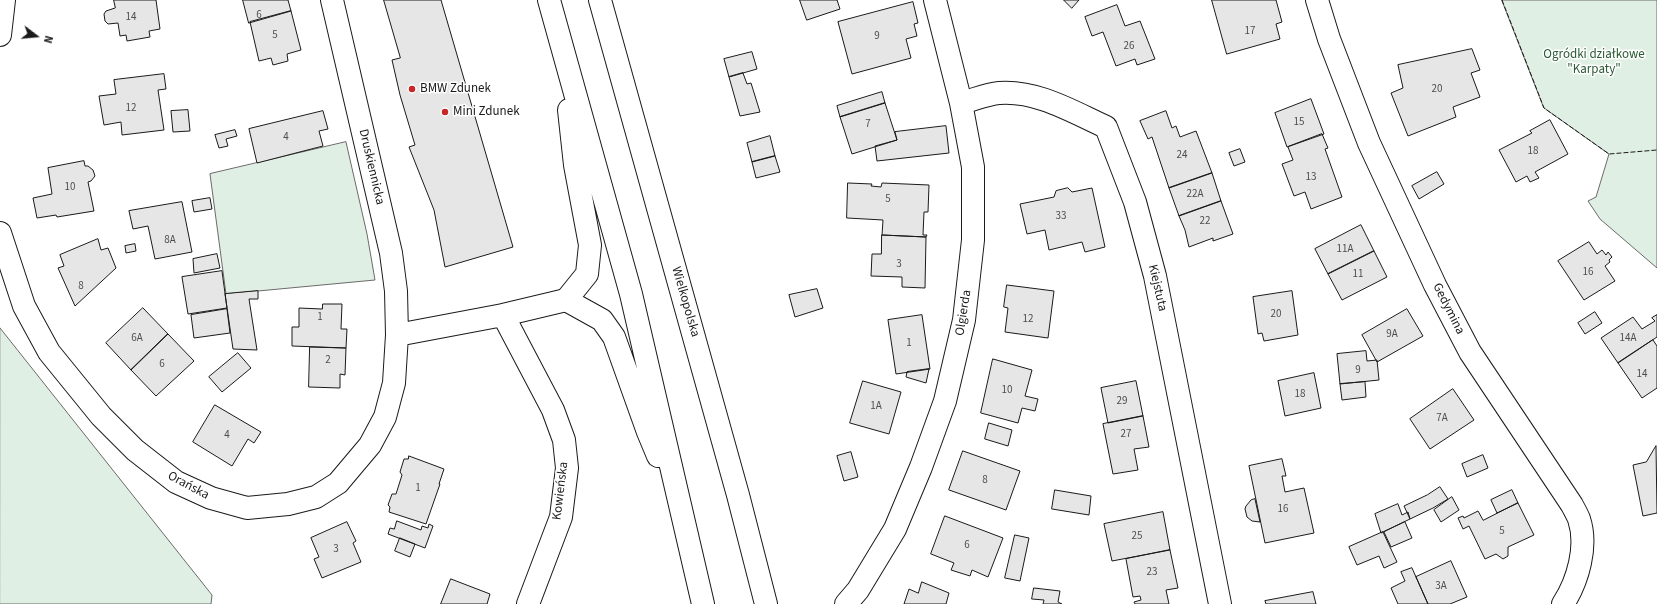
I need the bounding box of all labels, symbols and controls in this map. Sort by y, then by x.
house number: 6 [256,9,262,23]
house number: 14 [126,11,136,25]
north arrow [16,16,56,56]
house number: 17 [1245,25,1255,39]
house number: 5 [272,29,278,43]
house number: 9 [874,30,880,44]
text: N [40,34,56,45]
house number: 26 [1124,40,1134,54]
park label: Ogródki działkowe "Karpaty" [1543,47,1645,78]
place label: BMW Zdunek [420,81,491,97]
house number: 20 [1432,83,1442,97]
marker: BMW Zdunek [407,84,417,94]
house number: 12 [126,102,136,116]
place label: Mini Zdunek [453,104,520,120]
marker: Mini Zdunek [440,107,450,117]
house number: 15 [1294,116,1304,130]
house number: 7 [865,118,871,132]
street label: Druskiennicka [355,128,387,206]
house number: 4 [283,131,289,145]
house number: 18 [1528,145,1538,159]
house number: 24 [1177,149,1187,163]
house number: 13 [1306,171,1316,185]
house number: 10 [65,181,75,195]
house number: 22A [1187,188,1203,202]
house number: 5 [885,193,891,207]
house number: 33 [1056,210,1066,224]
house number: 22 [1200,215,1210,229]
house number: 8A [164,234,176,248]
house number: 11A [1337,243,1353,257]
house number: 3 [896,258,902,272]
street label: Kiejstuta [1144,263,1170,313]
street label: Wielkopolska [668,265,702,339]
house number: 16 [1583,266,1593,280]
house number: 11 [1353,268,1363,282]
house number: 8 [78,280,84,294]
street label: Gedymina [1428,281,1468,337]
street label: Olgierda [953,289,975,337]
house number: 20 [1271,308,1281,322]
house number: 1 [317,311,323,325]
house number: 12 [1023,313,1033,327]
house number: 9A [1386,328,1398,342]
house number: 6A [131,332,143,346]
house number: 14A [1620,332,1636,346]
house number: 1 [906,337,912,351]
house number: 2 [325,354,331,368]
house number: 6 [159,358,165,372]
house number: 9 [1355,364,1361,378]
house number: 14 [1637,368,1647,382]
house number: 10 [1002,384,1012,398]
house number: 18 [1295,388,1305,402]
house number: 29 [1117,395,1127,409]
house number: 1A [870,400,882,414]
house number: 7A [1436,412,1448,426]
house number: 27 [1121,428,1131,442]
house number: 4 [224,429,230,443]
street label: Kowieńska [550,461,572,521]
street label: Orańska [165,469,211,503]
house number: 8 [982,474,988,488]
house number: 1 [415,482,421,496]
house number: 16 [1278,503,1288,517]
house number: 5 [1499,525,1505,539]
house number: 25 [1132,530,1142,544]
house number: 6 [964,539,970,553]
house number: 3 [333,543,339,557]
house number: 23 [1147,566,1157,580]
house number: 3A [1435,580,1447,594]

